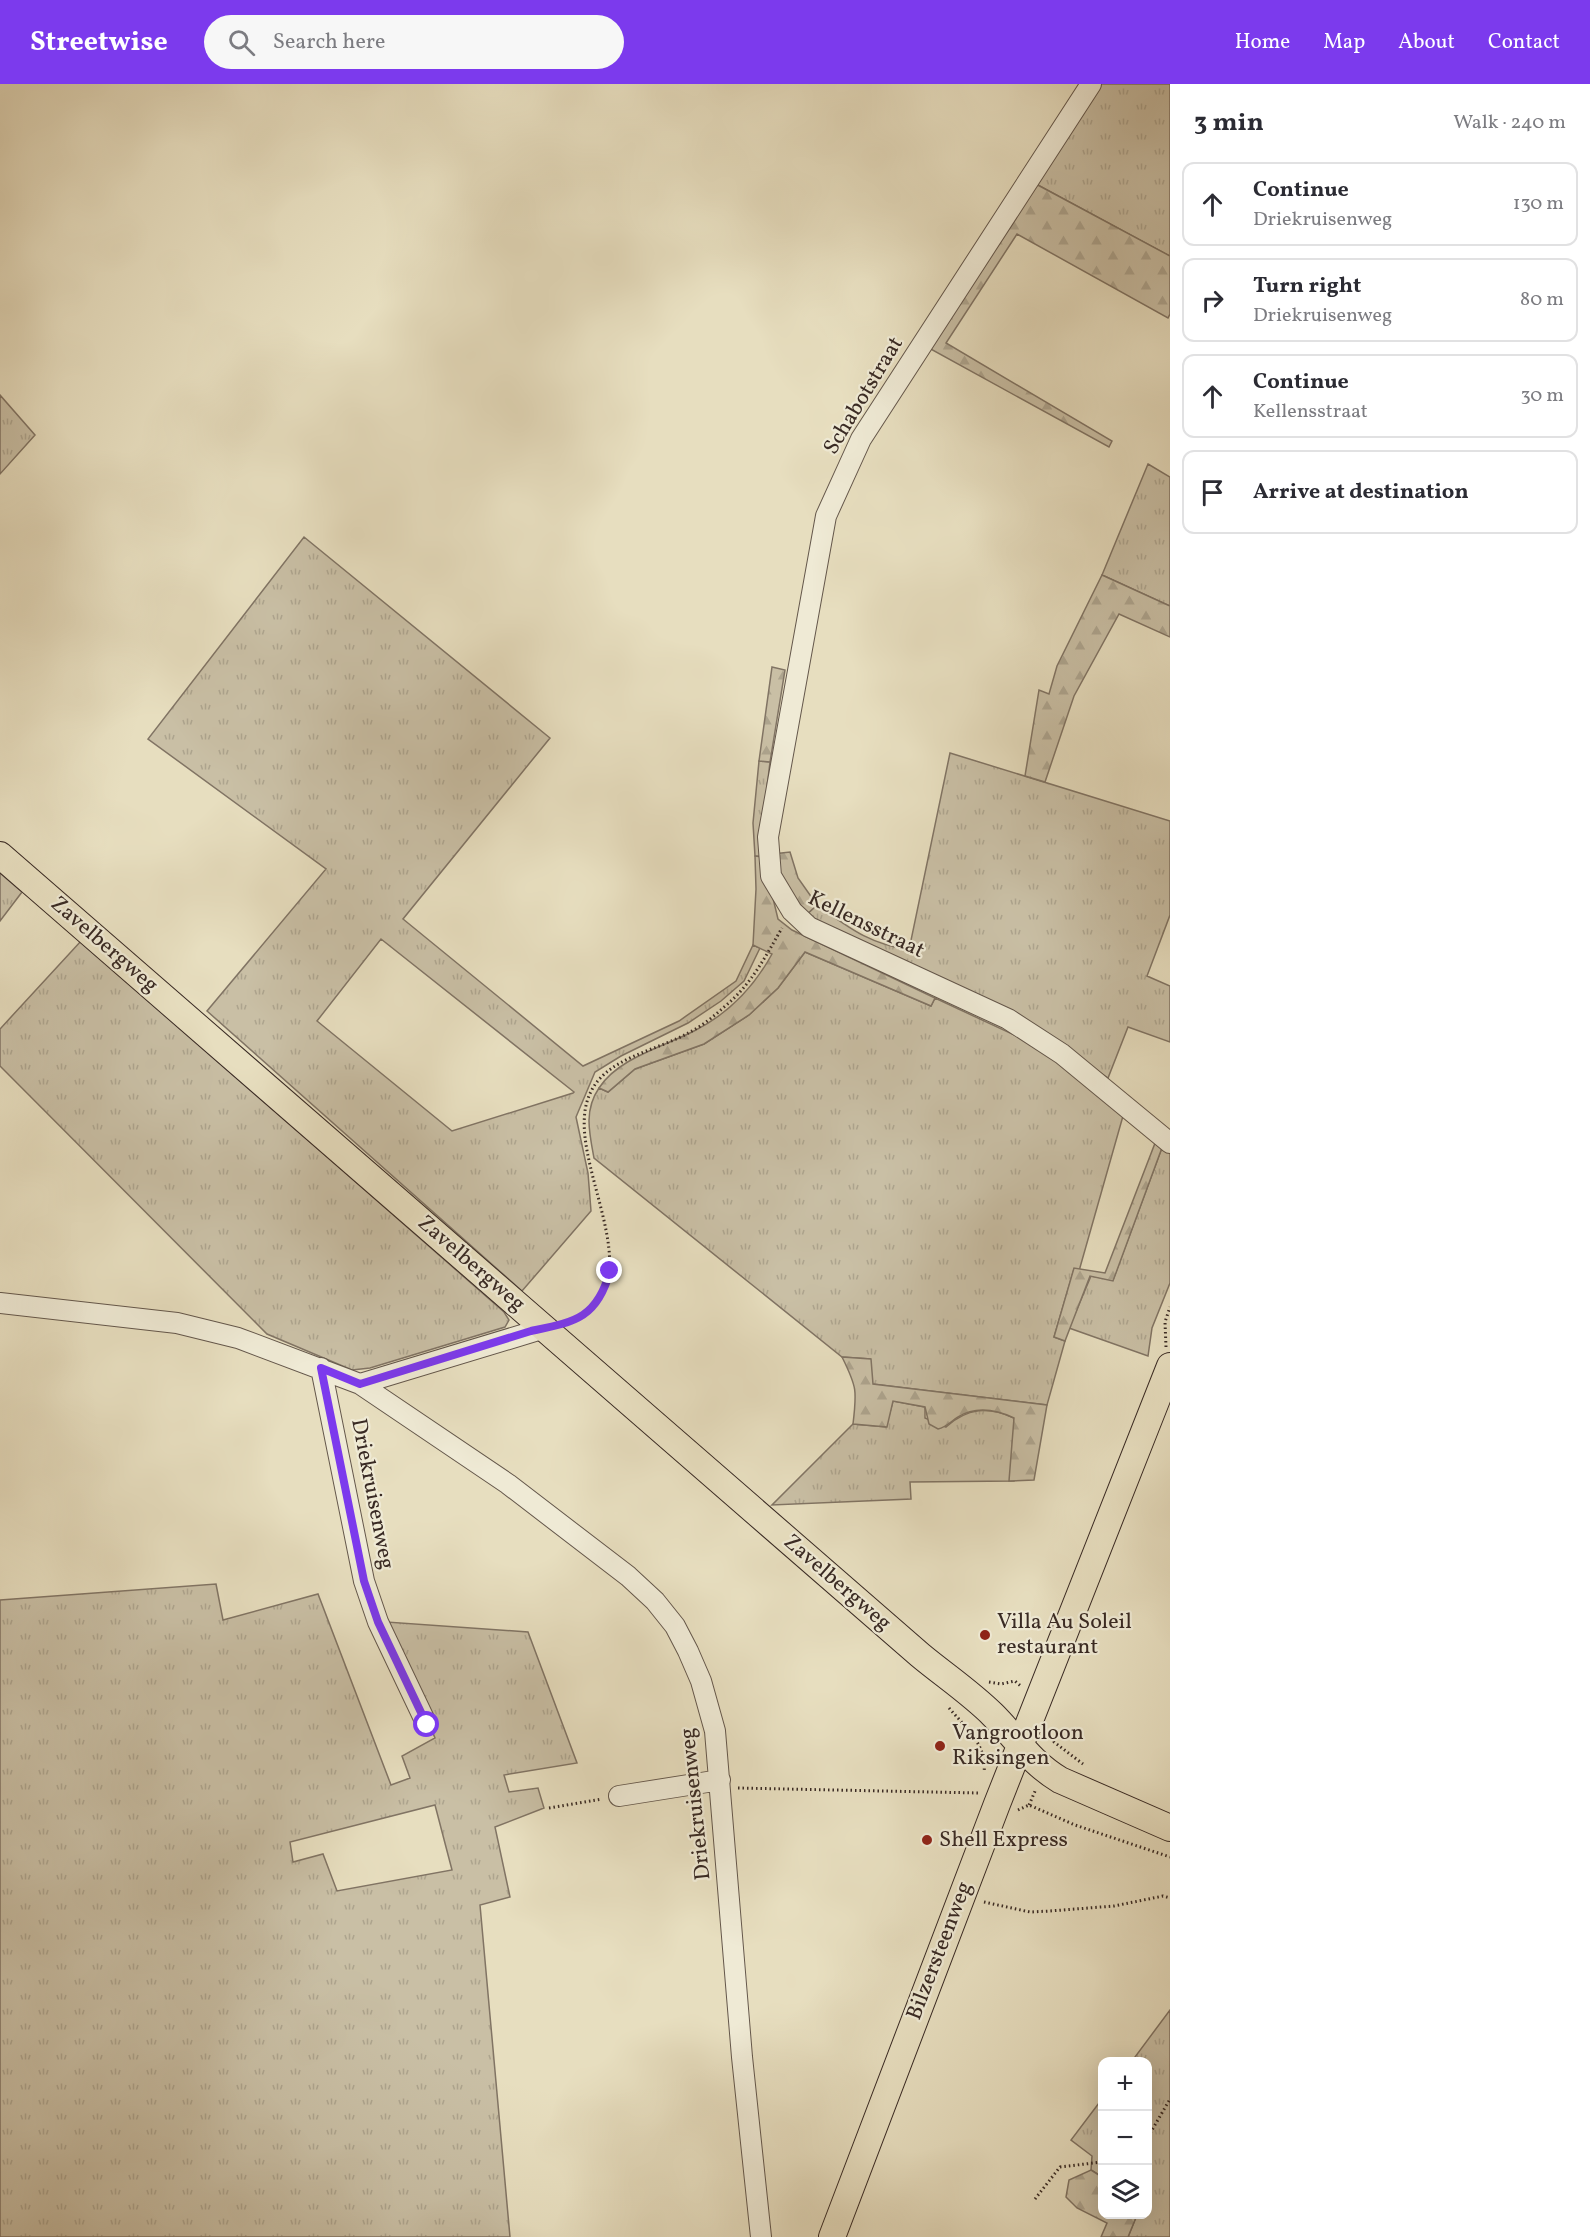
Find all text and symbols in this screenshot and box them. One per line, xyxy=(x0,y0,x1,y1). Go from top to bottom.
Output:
search box xyxy=(204,15,624,69)
text: Streetwise xyxy=(30,23,168,62)
icon: search xyxy=(225,26,258,59)
text: Search here xyxy=(273,27,385,58)
text: Home xyxy=(1235,28,1290,57)
text: Map xyxy=(1323,28,1365,57)
text: About xyxy=(1398,28,1455,57)
text: Contact xyxy=(1488,28,1560,57)
text: 3 min xyxy=(1194,105,1264,141)
text: Walk · 240 m xyxy=(1453,109,1566,137)
text: Continue xyxy=(1253,175,1349,206)
icon: ahead xyxy=(1196,188,1229,221)
text: 130 m xyxy=(1513,190,1564,218)
text: Driekruisenweg xyxy=(1253,206,1392,234)
text: Turn right xyxy=(1253,271,1361,302)
icon: right xyxy=(1196,284,1229,317)
text: 80 m xyxy=(1520,286,1564,314)
text: Driekruisenweg xyxy=(1253,302,1392,330)
street label: Schabotstraat xyxy=(817,331,912,461)
text: Continue xyxy=(1253,367,1349,398)
icon: ahead xyxy=(1196,380,1229,413)
text: 30 m xyxy=(1520,382,1564,410)
text: Kellensstraat xyxy=(1253,398,1368,426)
icon: arrive xyxy=(1196,476,1229,509)
text: Arrive at destination xyxy=(1253,477,1469,508)
street label: Kellensstraat xyxy=(802,883,930,967)
street label: Zavelbergweg xyxy=(43,889,165,1001)
street label: Zavelbergweg xyxy=(410,1208,532,1320)
route end xyxy=(596,1257,622,1283)
street label: Driekruisenweg xyxy=(342,1416,402,1572)
street label: Zavelbergweg xyxy=(776,1527,898,1639)
place label: Villa Au Soleil restaurant xyxy=(997,1607,1132,1663)
marker: Villa Au Soleil restaurant xyxy=(978,1628,992,1642)
route start xyxy=(413,1711,439,1737)
place label: Vangrootloon Riksingen xyxy=(952,1718,1084,1774)
street label: Driekruisenweg xyxy=(673,1726,719,1882)
marker: Vangrootloon Riksingen xyxy=(933,1739,947,1753)
place label: Shell Express xyxy=(939,1825,1068,1856)
marker: Shell Express xyxy=(920,1833,934,1847)
street label: Bilzersteenweg xyxy=(899,1877,981,2025)
map controls xyxy=(1098,2057,1152,2219)
button: + xyxy=(1098,2057,1152,2111)
button: − xyxy=(1098,2111,1152,2165)
button: layers xyxy=(1098,2165,1152,2219)

